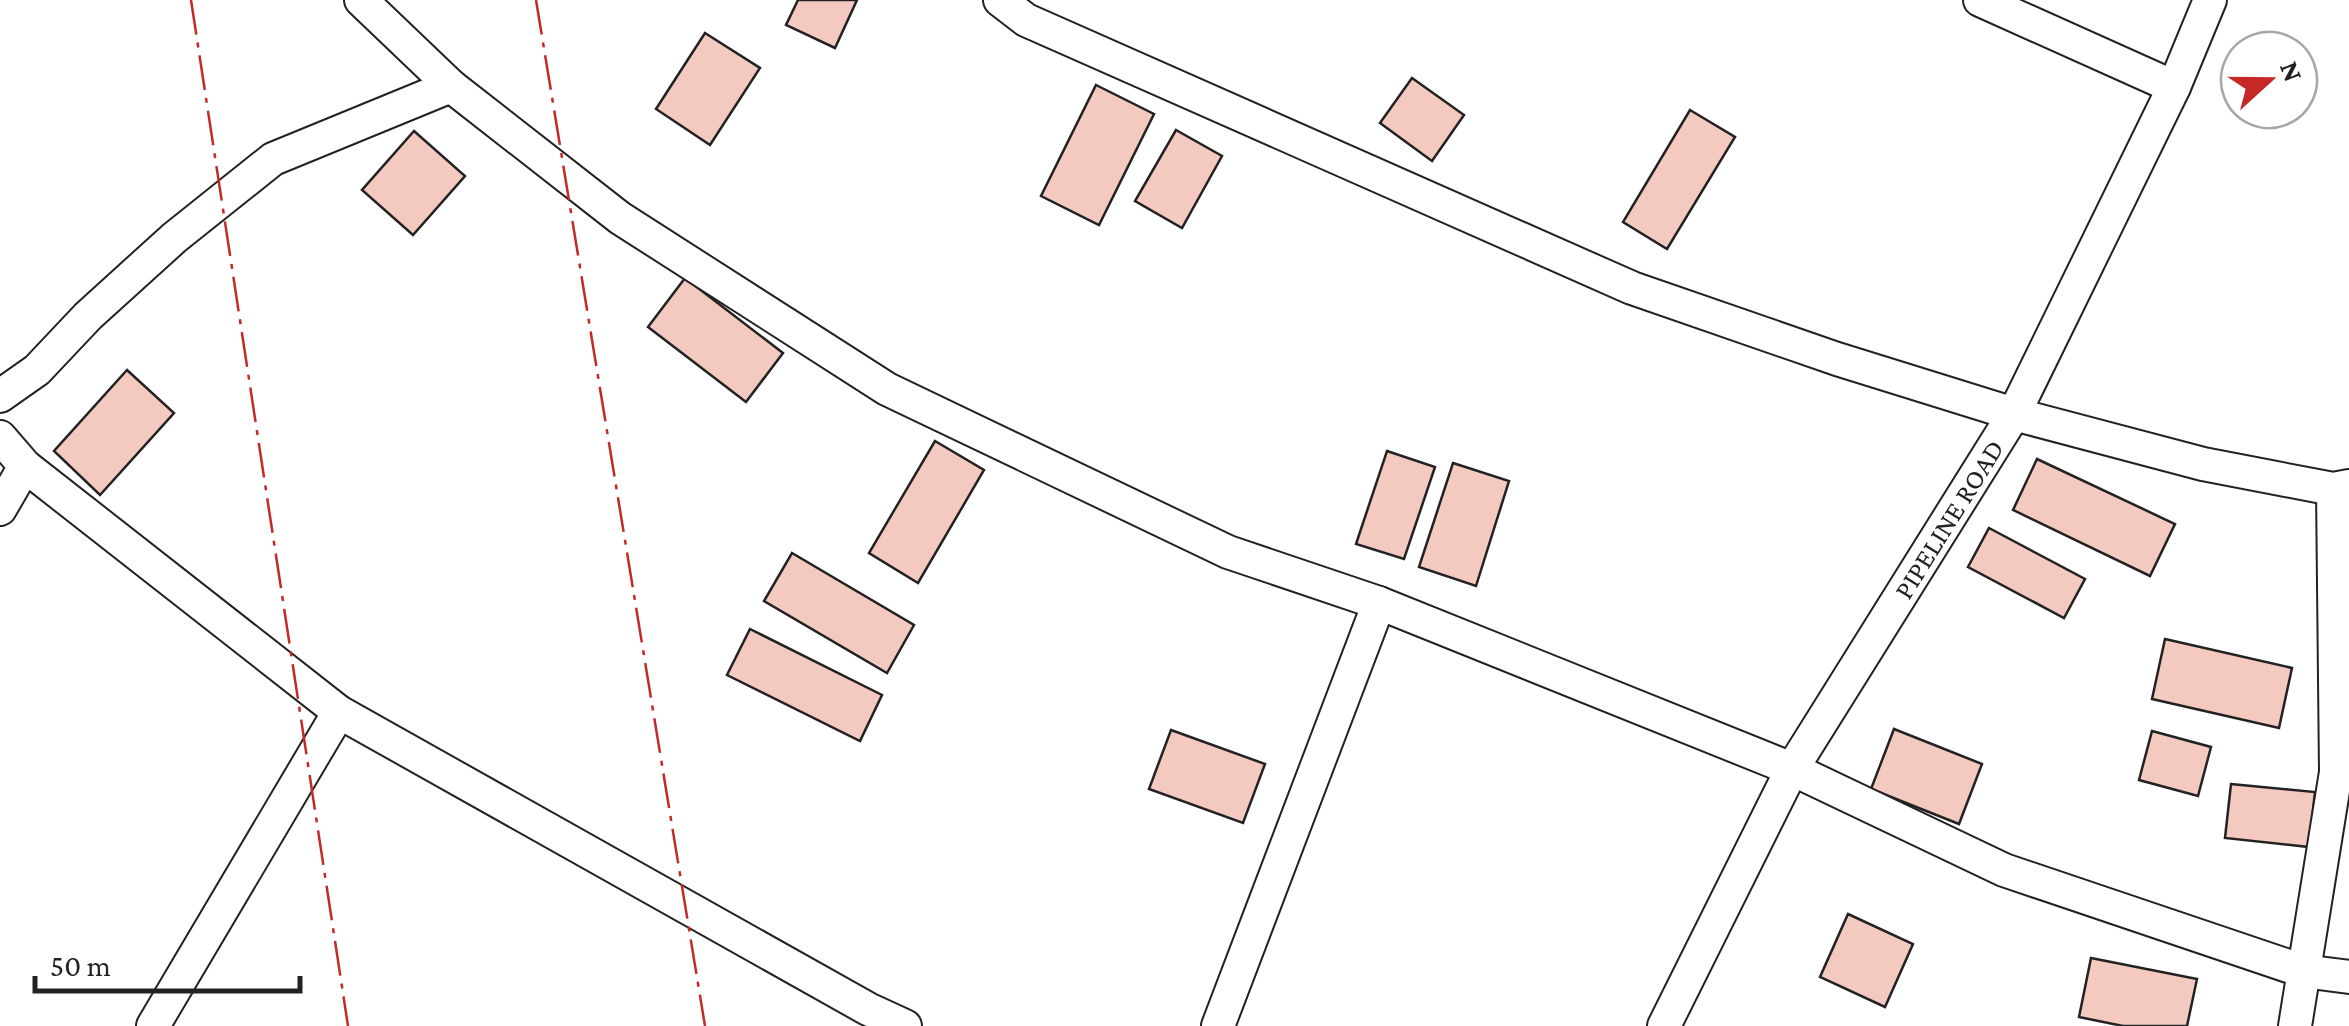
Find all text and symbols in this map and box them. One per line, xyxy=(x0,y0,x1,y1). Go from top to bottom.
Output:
north arrow xyxy=(2219,30,2319,130)
text: N xyxy=(2274,57,2310,86)
street label: PIPELINE ROAD xyxy=(1887,434,2010,604)
scale bar xyxy=(35,931,300,993)
text: 50 m xyxy=(50,949,111,982)

